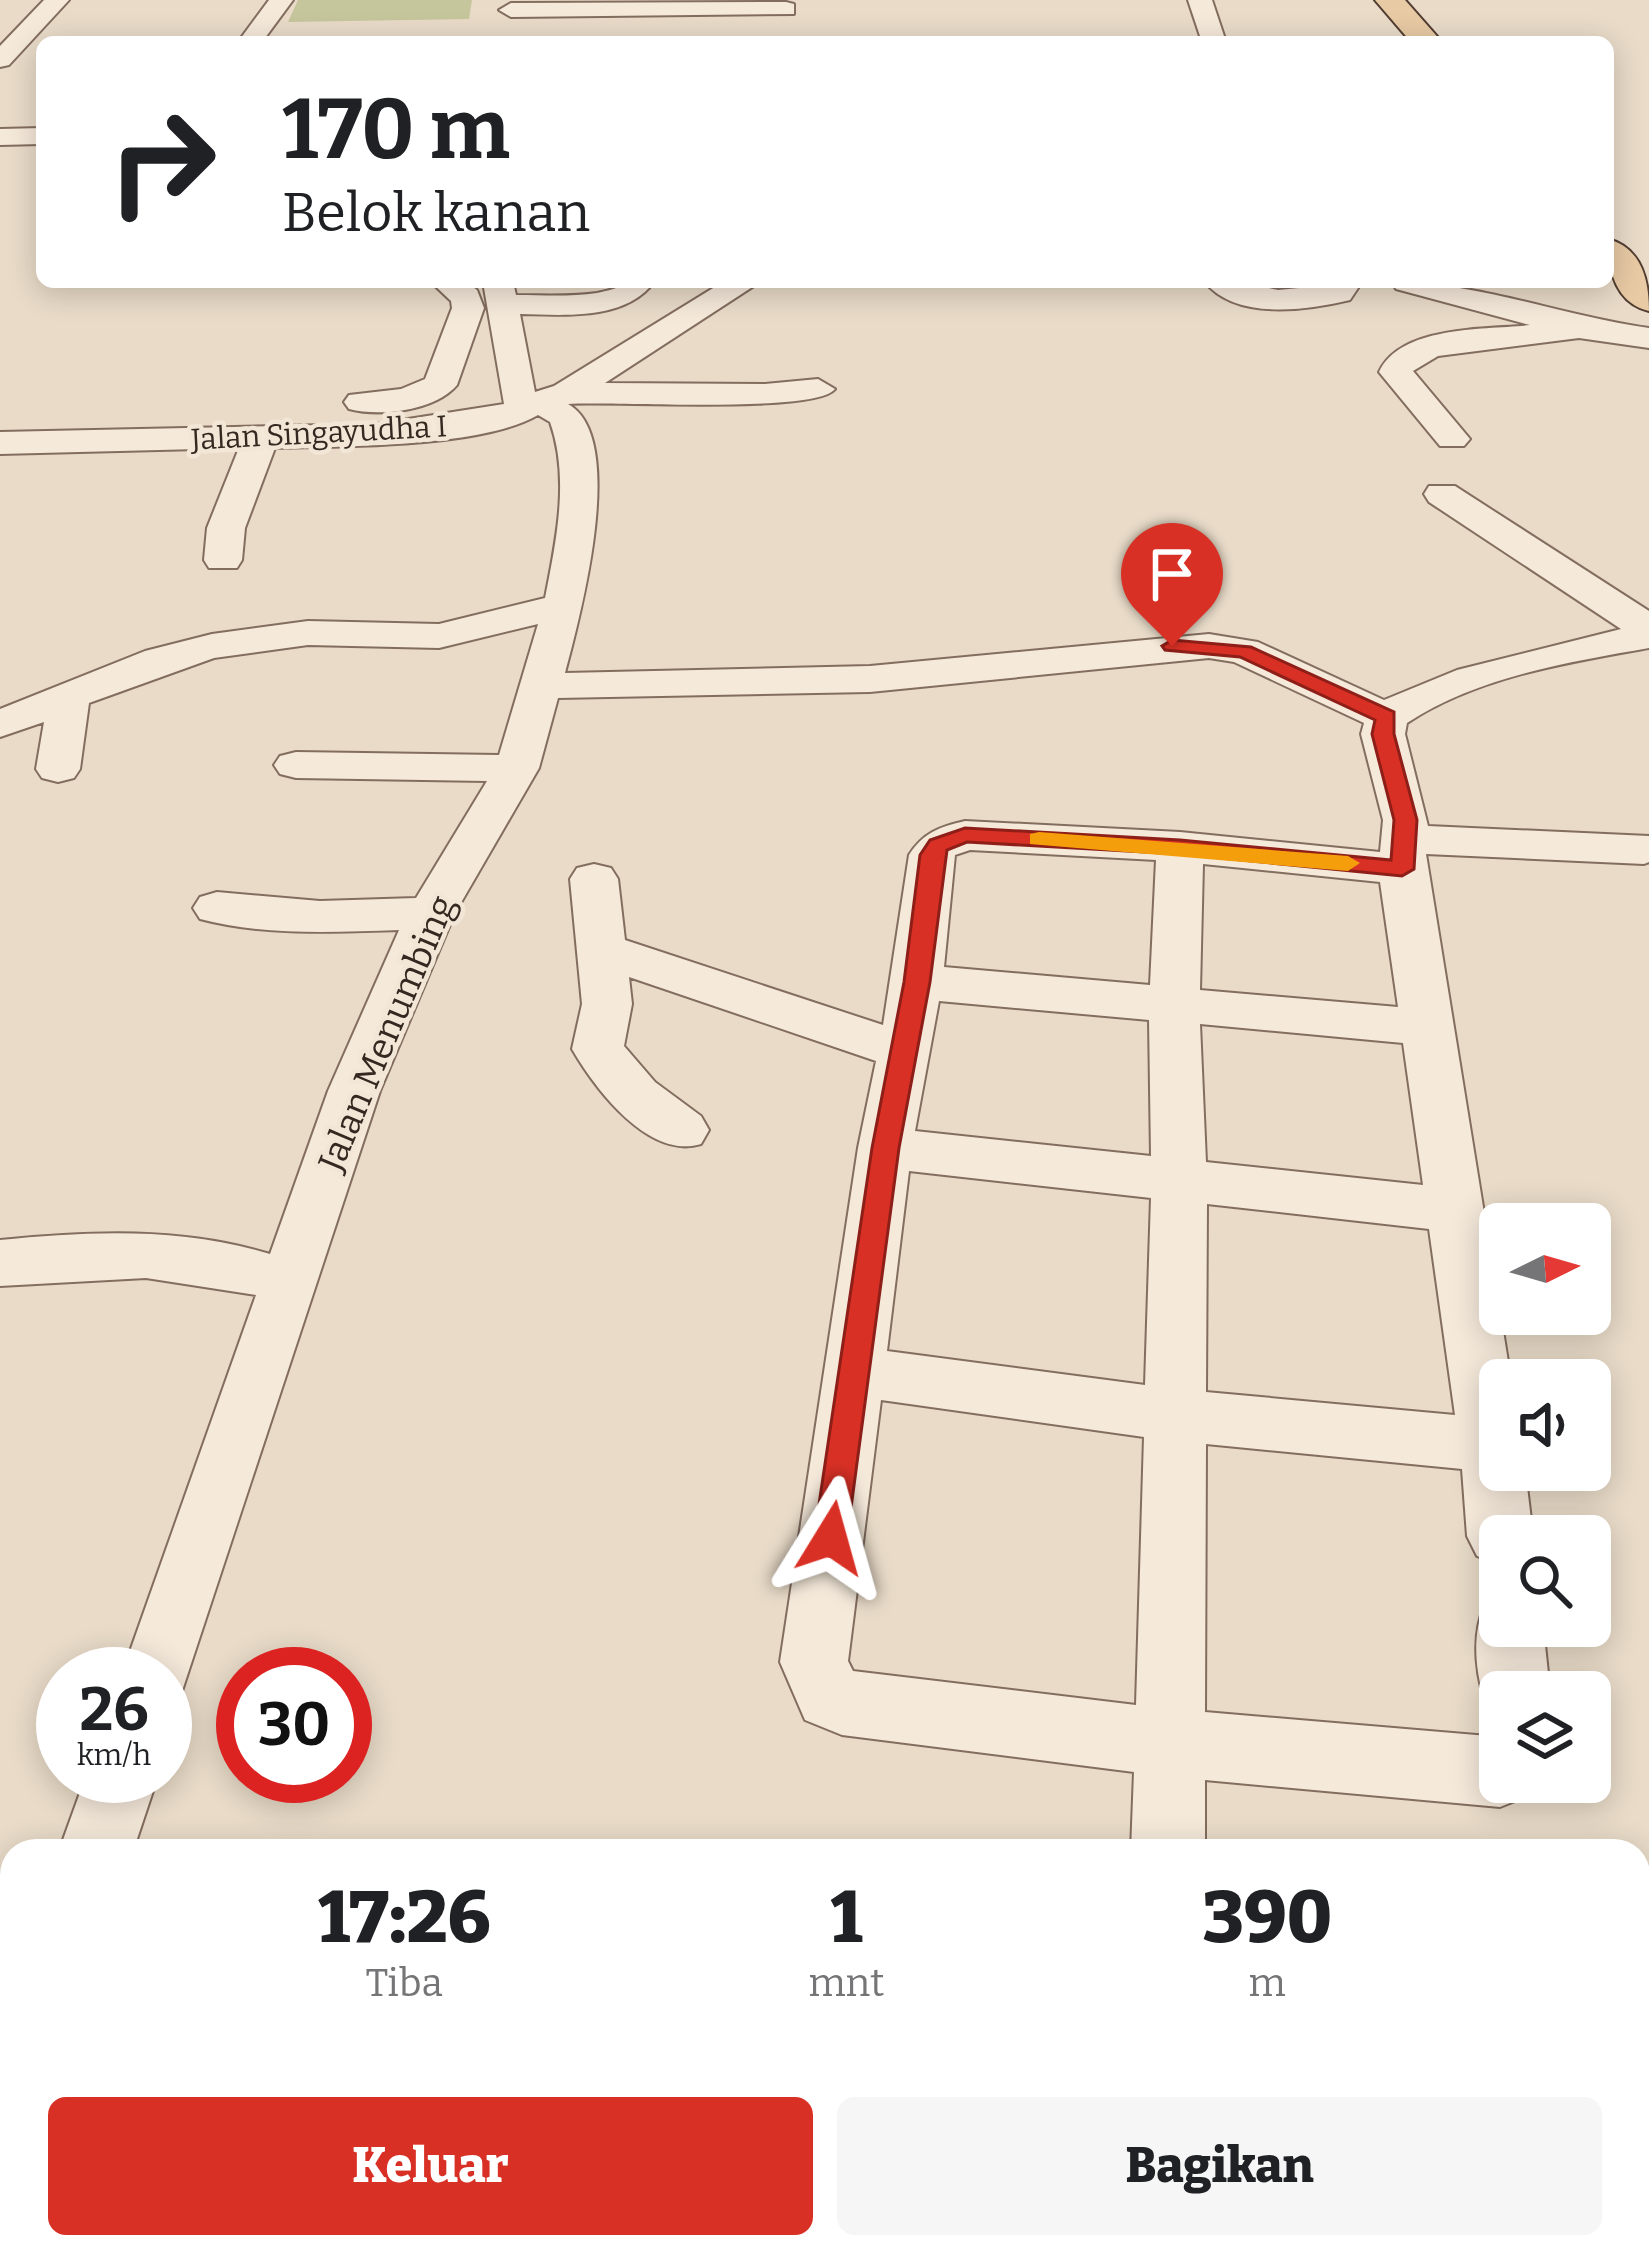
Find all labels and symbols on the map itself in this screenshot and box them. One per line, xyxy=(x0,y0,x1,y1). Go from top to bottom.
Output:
street label: Jalan Singayudha I xyxy=(189,408,448,458)
pin xyxy=(1121,523,1223,646)
street label: Jalan Menumbing xyxy=(309,889,465,1179)
north arrow xyxy=(1479,1203,1611,1335)
position arrow xyxy=(768,1475,894,1601)
speed limit sign: 30 xyxy=(216,1647,372,1803)

